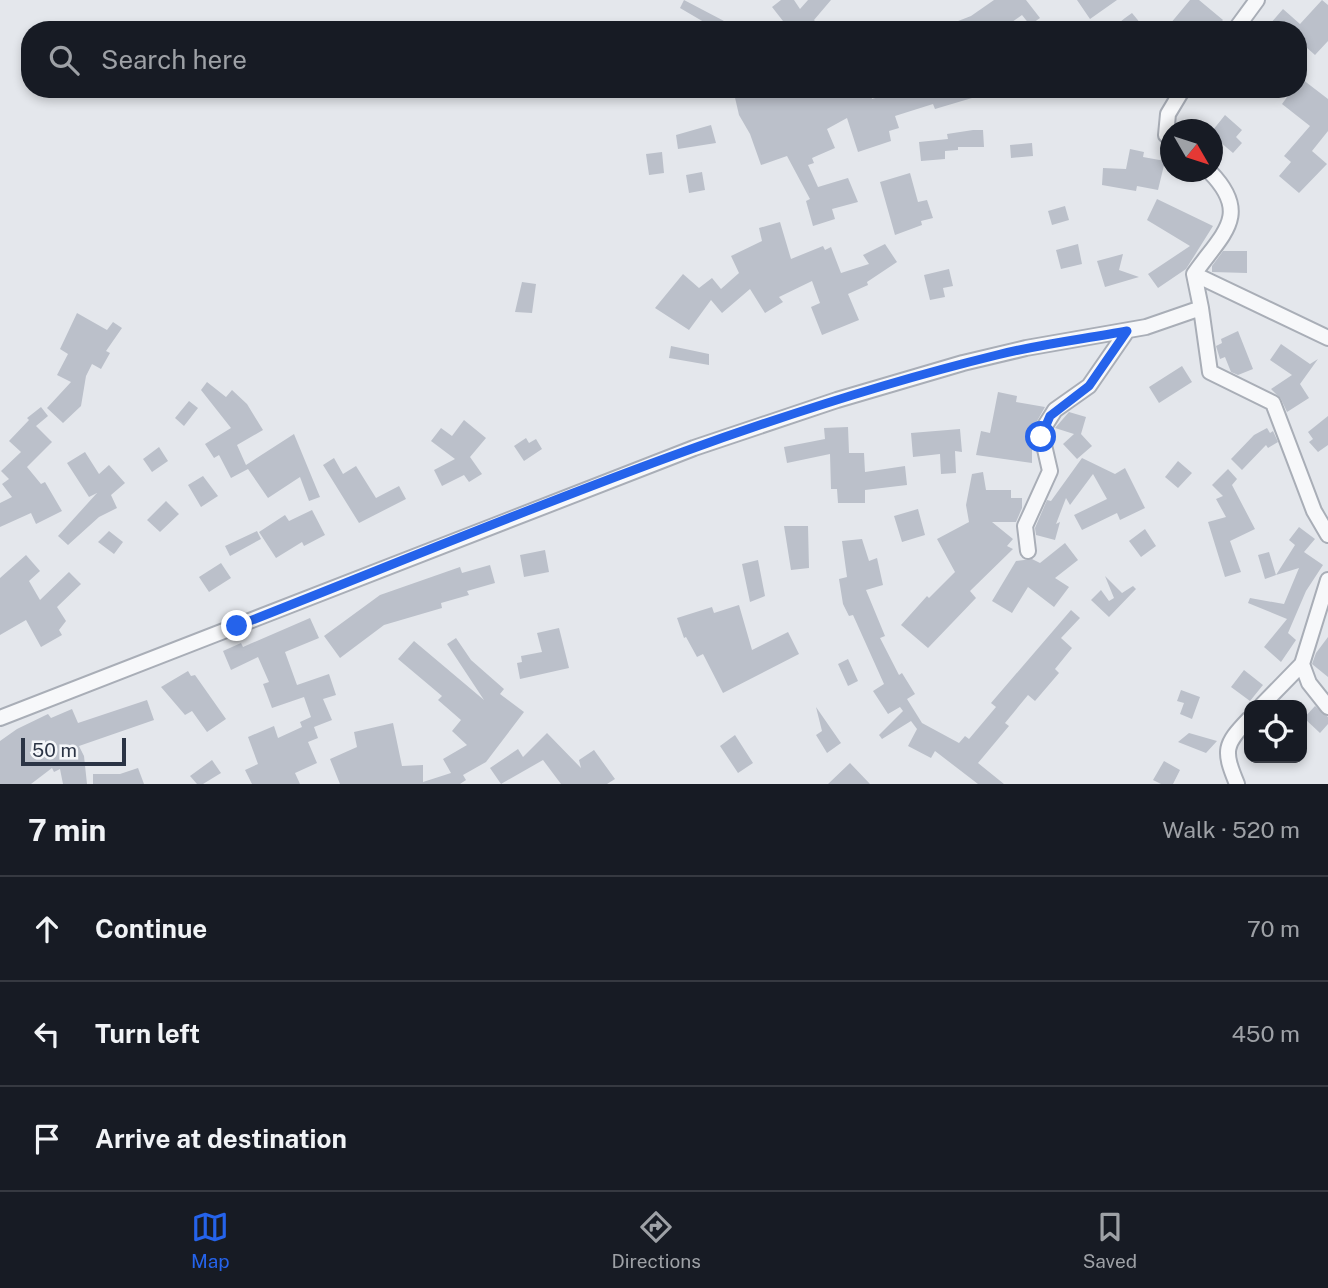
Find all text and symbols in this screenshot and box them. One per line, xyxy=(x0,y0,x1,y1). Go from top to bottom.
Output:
search box xyxy=(21,21,1307,98)
icon: search xyxy=(45,41,83,79)
text: Search here xyxy=(101,44,247,75)
north arrow xyxy=(1160,119,1223,182)
route start xyxy=(1025,421,1056,452)
route end xyxy=(221,610,252,641)
map controls xyxy=(1244,700,1307,763)
button: locate xyxy=(1244,700,1307,763)
scale bar xyxy=(21,735,126,767)
text: 50 m xyxy=(32,739,77,761)
text: 7 min xyxy=(28,812,106,848)
text: Walk · 520 m xyxy=(1162,816,1300,843)
icon: ahead xyxy=(28,910,66,948)
text: Continue xyxy=(95,913,207,944)
text: 70 m xyxy=(1247,915,1300,942)
icon: left xyxy=(28,1015,66,1053)
text: Turn left xyxy=(95,1018,200,1049)
text: 450 m xyxy=(1231,1020,1300,1047)
icon: arrive xyxy=(28,1120,66,1158)
text: Arrive at destination xyxy=(95,1123,347,1154)
tab: Map xyxy=(191,1208,230,1272)
tab: Directions xyxy=(612,1208,701,1272)
tab: Saved xyxy=(1083,1208,1137,1272)

